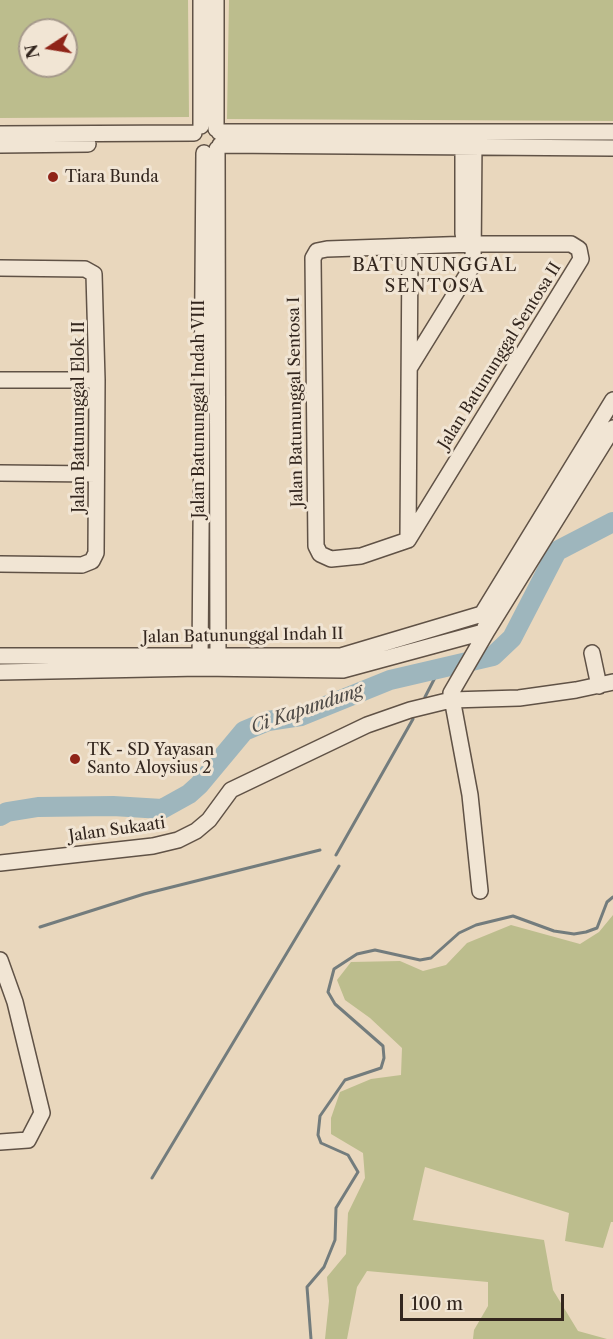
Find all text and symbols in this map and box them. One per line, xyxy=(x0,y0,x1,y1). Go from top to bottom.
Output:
north arrow xyxy=(18,18,78,78)
text: N xyxy=(21,42,44,60)
place label: Tiara Bunda xyxy=(65,167,159,187)
marker: Tiara Bunda xyxy=(46,170,60,184)
district label: BATUNUNGGAL SENTOSA xyxy=(352,255,518,298)
street label: Jalan Batununggal Sentosa II xyxy=(435,259,565,453)
street label: Jalan Batununggal Sentosa I xyxy=(285,297,307,507)
street label: Jalan Batununggal Indah VIII xyxy=(189,300,209,518)
street label: Jalan Batununggal Elok II xyxy=(69,321,89,513)
street label: Jalan Batununggal Indah II xyxy=(142,625,344,647)
water label: Ci Kapundung xyxy=(248,680,366,738)
place label: TK - SD Yayasan Santo Aloysius 2 xyxy=(87,740,214,778)
marker: TK - SD Yayasan Santo Aloysius 2 xyxy=(68,752,82,766)
street label: Jalan Sukaati xyxy=(68,814,166,846)
scale bar xyxy=(403,1282,566,1320)
text: 100 m xyxy=(411,1293,463,1315)

